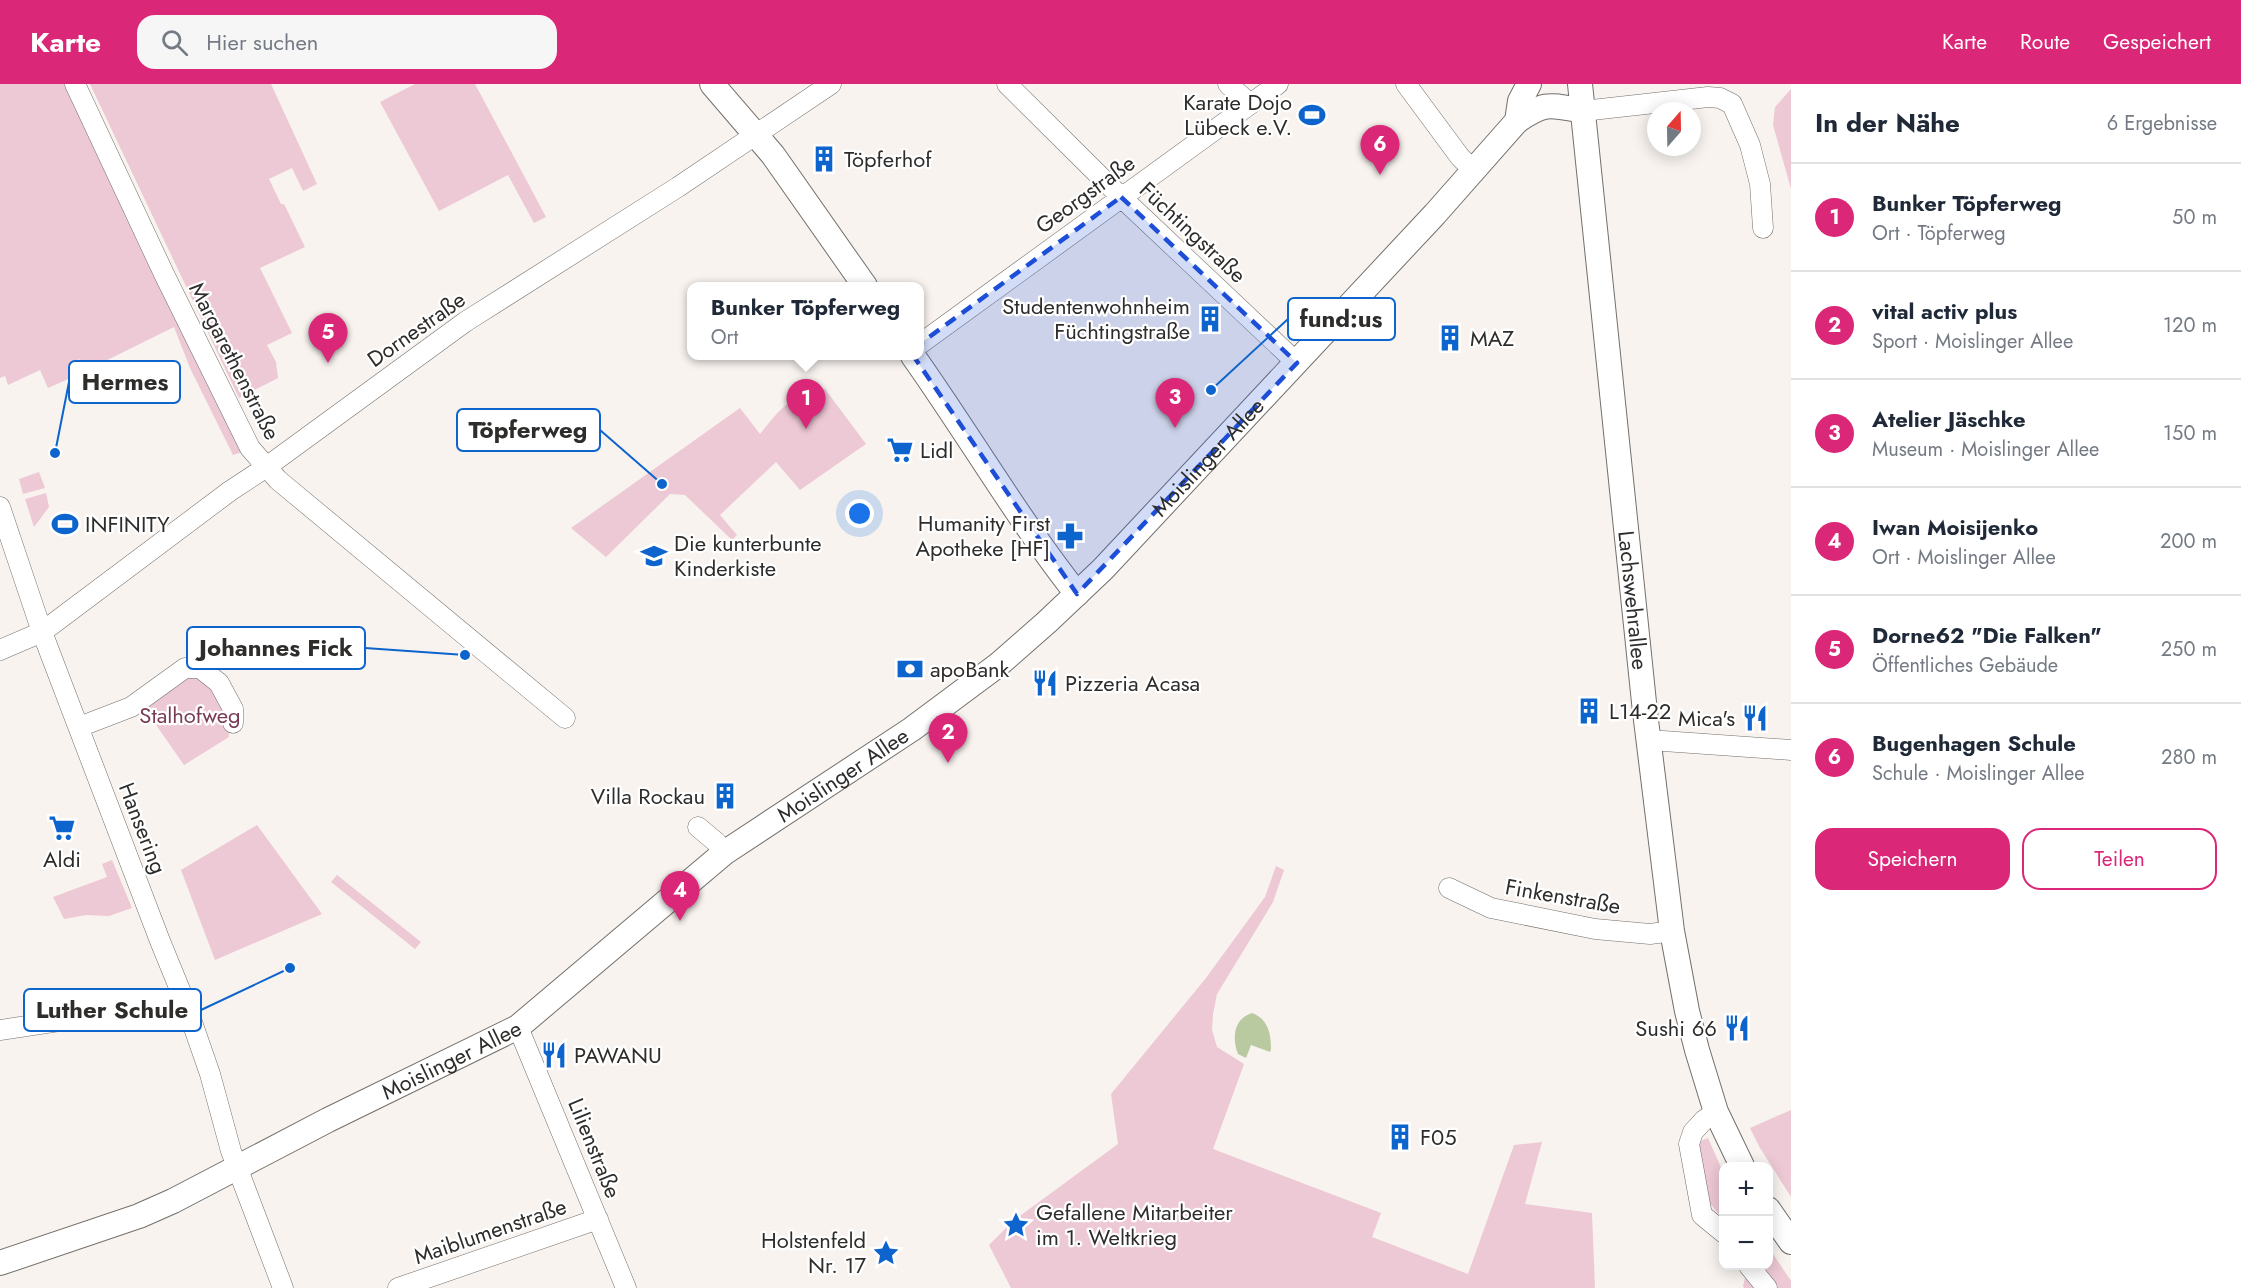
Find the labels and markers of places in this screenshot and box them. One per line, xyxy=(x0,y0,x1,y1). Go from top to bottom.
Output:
place label: Karate Dojo Lübeck e.V. xyxy=(1183,86,1292,143)
sports icon: Karate Dojo Lübeck e.V. xyxy=(1297,100,1327,130)
pin: 6 xyxy=(1360,126,1400,175)
place label: Töpferhof xyxy=(844,143,932,175)
building icon: Töpferhof xyxy=(809,144,839,174)
place label: Studentenwohnheim Füchtingstraße xyxy=(1002,290,1190,347)
callout: fund:us xyxy=(1288,298,1395,340)
building icon: Studentenwohnheim Füchtingstraße xyxy=(1195,304,1225,334)
pin: 5 xyxy=(308,314,348,363)
place label: MAZ xyxy=(1470,322,1514,354)
building icon: MAZ xyxy=(1435,323,1465,353)
callout: Hermes xyxy=(69,361,180,403)
pin: 3 xyxy=(1156,378,1194,428)
pin: 1 xyxy=(786,380,826,429)
callout: Töpferweg xyxy=(457,409,600,451)
place label: Lidl xyxy=(920,434,953,466)
supermarket icon: Lidl xyxy=(885,435,915,465)
place label: Humanity First Apotheke [HF] xyxy=(916,507,1051,564)
place label: INFINITY xyxy=(85,508,170,540)
sports icon: INFINITY xyxy=(50,509,80,539)
pharmacy icon: Humanity First Apotheke [HF] xyxy=(1055,521,1085,551)
place label: Die kunterbunte Kinderkiste xyxy=(674,527,822,584)
school or university icon: Die kunterbunte Kinderkiste xyxy=(639,541,669,571)
callout: Johannes Fick xyxy=(187,627,365,669)
place label: apoBank xyxy=(930,653,1010,685)
bank icon: apoBank xyxy=(895,654,925,684)
place label: Pizzeria Acasa xyxy=(1065,667,1200,699)
restaurant icon: Pizzeria Acasa xyxy=(1030,668,1060,698)
place label: L14-22 xyxy=(1609,695,1671,727)
building icon: L14-22 xyxy=(1574,696,1604,726)
place label: Mica's xyxy=(1678,702,1735,734)
restaurant icon: Mica's xyxy=(1740,703,1770,733)
pin: 2 xyxy=(928,714,968,763)
place label: Villa Rockau xyxy=(591,780,705,812)
building icon: Villa Rockau xyxy=(710,781,740,811)
supermarket icon: Aldi xyxy=(47,813,77,843)
place label: Aldi xyxy=(43,843,81,875)
pin: 4 xyxy=(660,872,700,921)
callout: Luther Schule xyxy=(24,989,201,1031)
place label: Sushi 66 xyxy=(1635,1012,1717,1044)
restaurant icon: Sushi 66 xyxy=(1722,1013,1752,1043)
place label: PAWANU xyxy=(574,1039,662,1071)
restaurant icon: PAWANU xyxy=(539,1040,569,1070)
place label: F05 xyxy=(1420,1121,1457,1153)
building icon: F05 xyxy=(1385,1122,1415,1152)
place label: Gefallene Mitarbeiter im 1. Weltkrieg xyxy=(1036,1196,1233,1253)
place icon: Gefallene Mitarbeiter im 1. Weltkrieg xyxy=(1001,1210,1031,1240)
place label: Holstenfeld Nr. 17 xyxy=(761,1224,866,1281)
place icon: Holstenfeld Nr. 17 xyxy=(871,1238,901,1268)

